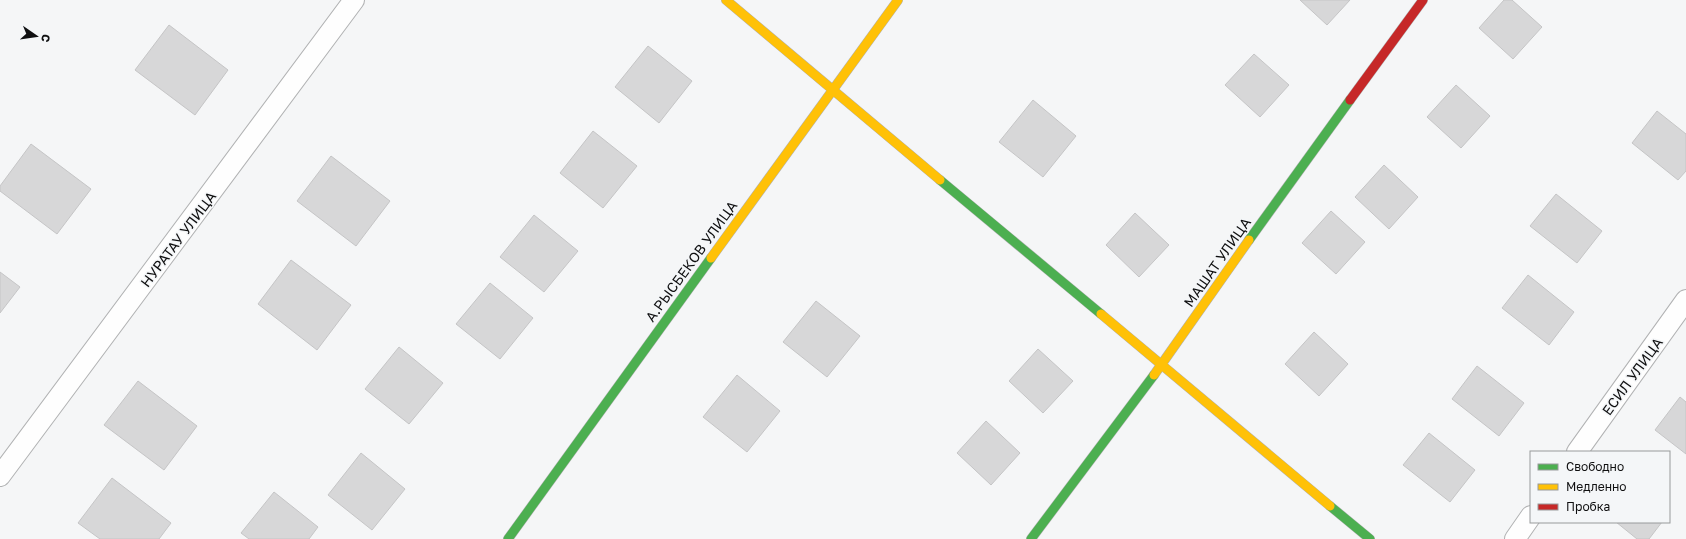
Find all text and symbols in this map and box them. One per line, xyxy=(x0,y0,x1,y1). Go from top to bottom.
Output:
north arrow xyxy=(16,16,56,56)
text: С xyxy=(39,33,53,44)
street label: НУРАТАУ УЛИЦА xyxy=(137,187,220,290)
street label: А.РЫСБЕКОВ УЛИЦА xyxy=(641,197,741,325)
street label: МАШАТ УЛИЦА xyxy=(1180,214,1254,310)
street label: ЕСИЛ УЛИЦА xyxy=(1598,333,1666,418)
legend xyxy=(1530,451,1670,523)
text: Свободно xyxy=(1566,459,1624,474)
text: Медленно xyxy=(1566,479,1626,494)
text: Пробка xyxy=(1566,499,1610,514)

